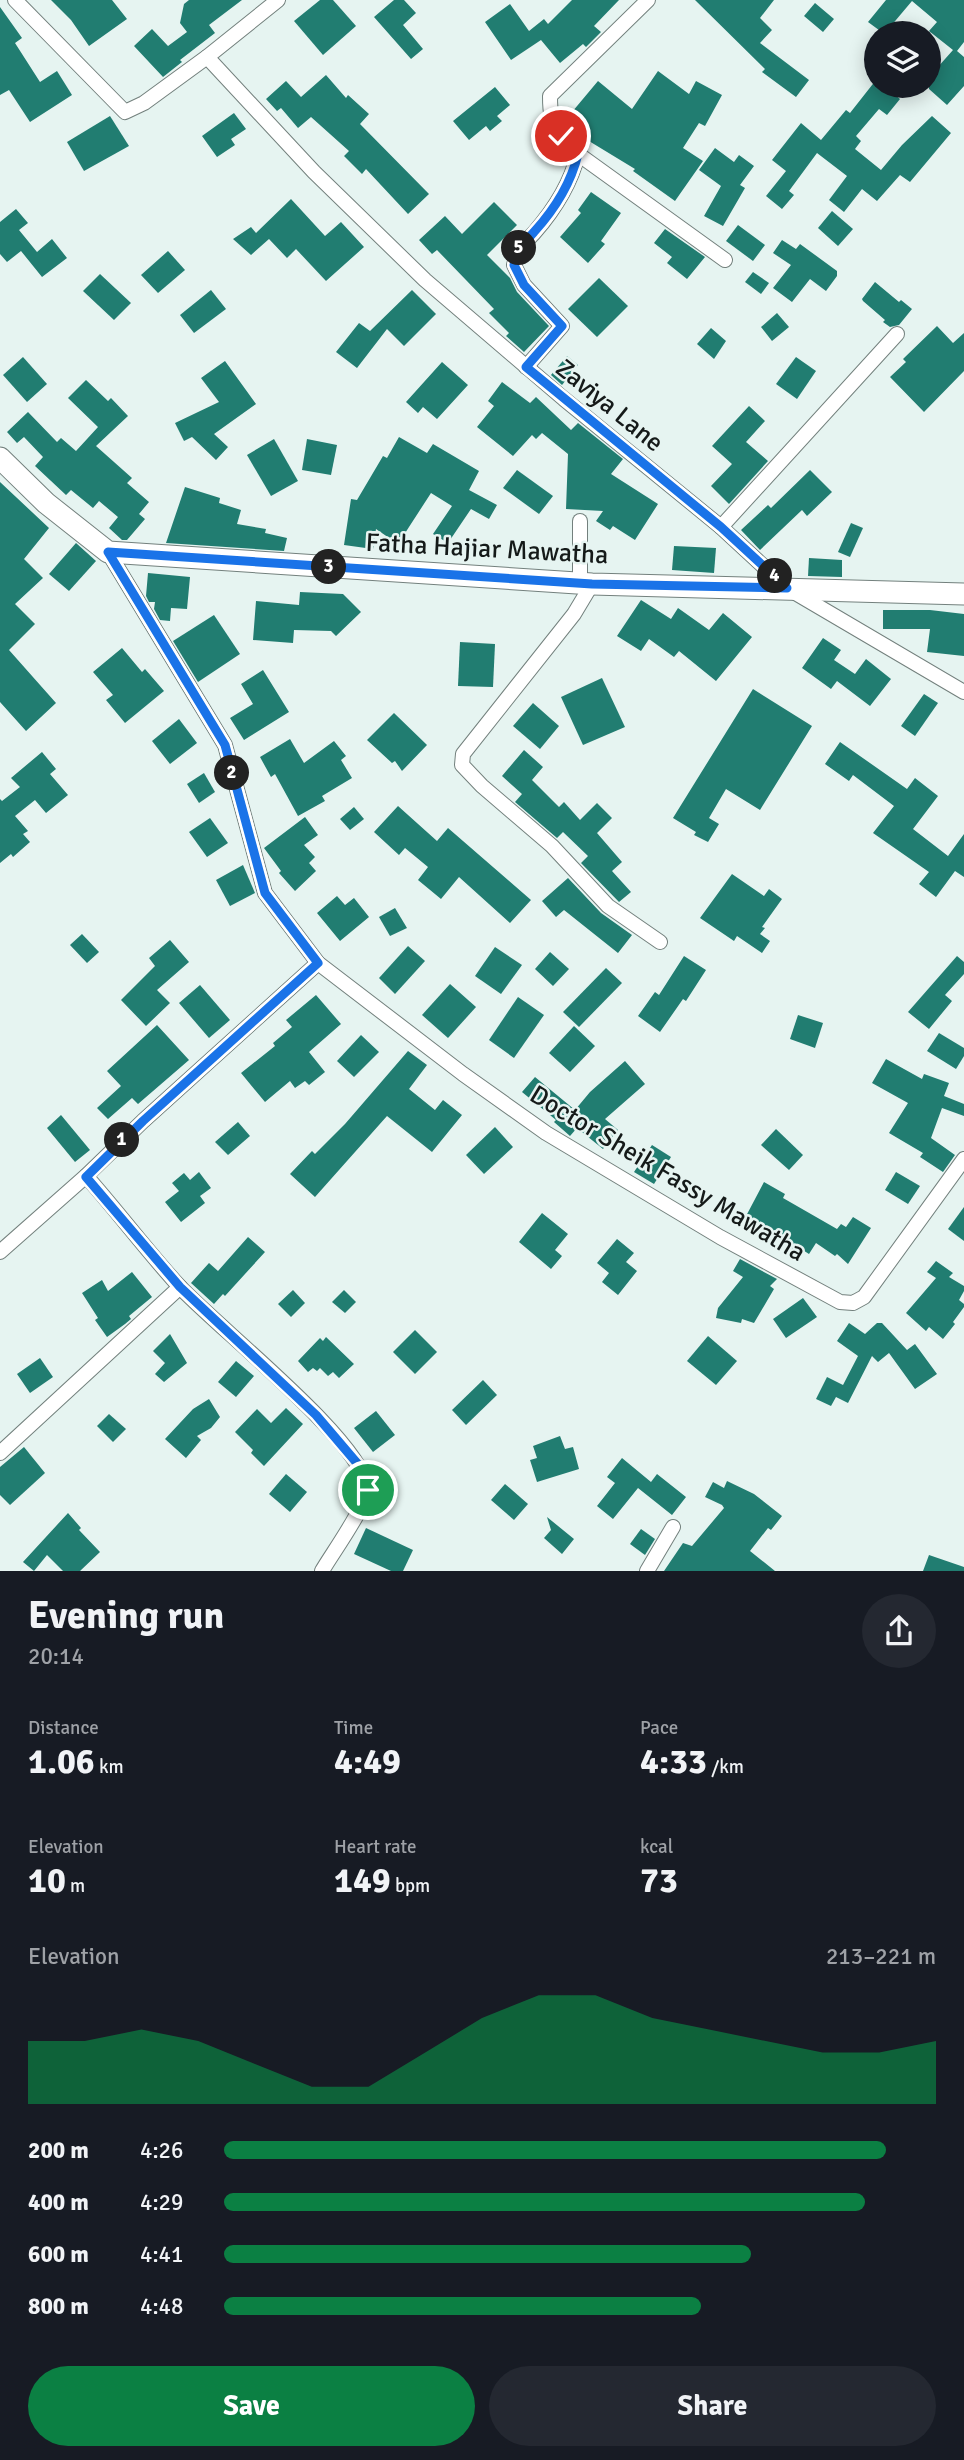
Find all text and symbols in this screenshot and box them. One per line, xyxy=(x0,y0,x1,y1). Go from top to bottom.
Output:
map controls xyxy=(864,21,941,98)
button: layers xyxy=(864,21,941,98)
pin xyxy=(531,106,591,166)
icon: check xyxy=(542,117,580,155)
pin: 5 xyxy=(502,230,536,266)
text: 5 xyxy=(513,235,524,259)
street label: Zaviya Lane xyxy=(549,353,670,459)
street label: Fatha Hajiar Mawatha xyxy=(365,527,609,571)
pin: 3 xyxy=(312,550,346,584)
text: 3 xyxy=(323,554,334,578)
pin: 4 xyxy=(758,558,792,594)
text: 4 xyxy=(769,563,780,587)
pin: 2 xyxy=(215,756,250,790)
text: 2 xyxy=(226,760,237,784)
street label: Doctor Sheik Fassy Mawatha xyxy=(524,1079,811,1269)
pin: 1 xyxy=(104,1122,140,1158)
text: 1 xyxy=(116,1127,127,1151)
pin xyxy=(338,1460,398,1520)
icon: arrive xyxy=(349,1471,387,1509)
text: Evening run xyxy=(28,1592,224,1639)
button: share xyxy=(862,1594,936,1668)
text: 20:14 xyxy=(28,1642,84,1671)
text: Distance xyxy=(28,1716,99,1740)
text: Time xyxy=(334,1716,373,1740)
text: Pace xyxy=(640,1716,678,1740)
text: 1.06 xyxy=(28,1740,95,1783)
text: 4:49 xyxy=(334,1740,401,1783)
text: 4:33 xyxy=(640,1740,707,1783)
text: km xyxy=(95,1755,124,1779)
text: /km xyxy=(707,1755,744,1779)
text: Elevation xyxy=(28,1835,104,1859)
text: Heart rate xyxy=(334,1835,416,1859)
text: kcal xyxy=(640,1835,673,1859)
text: 10 xyxy=(28,1859,66,1902)
text: 149 xyxy=(334,1859,391,1902)
text: 73 xyxy=(640,1859,678,1902)
text: m xyxy=(66,1874,85,1898)
text: bpm xyxy=(391,1874,430,1898)
text: Elevation xyxy=(28,1942,120,1971)
text: 213–221 m xyxy=(826,1942,936,1971)
text: 200 m xyxy=(28,2136,89,2165)
text: 4:26 xyxy=(140,2136,183,2165)
text: 400 m xyxy=(28,2188,89,2217)
text: 4:29 xyxy=(140,2188,183,2217)
text: 600 m xyxy=(28,2240,89,2269)
text: 4:41 xyxy=(140,2240,183,2269)
text: 800 m xyxy=(28,2292,89,2321)
text: 4:48 xyxy=(140,2292,183,2321)
button: Save xyxy=(28,2366,475,2446)
button: Share xyxy=(489,2366,936,2446)

